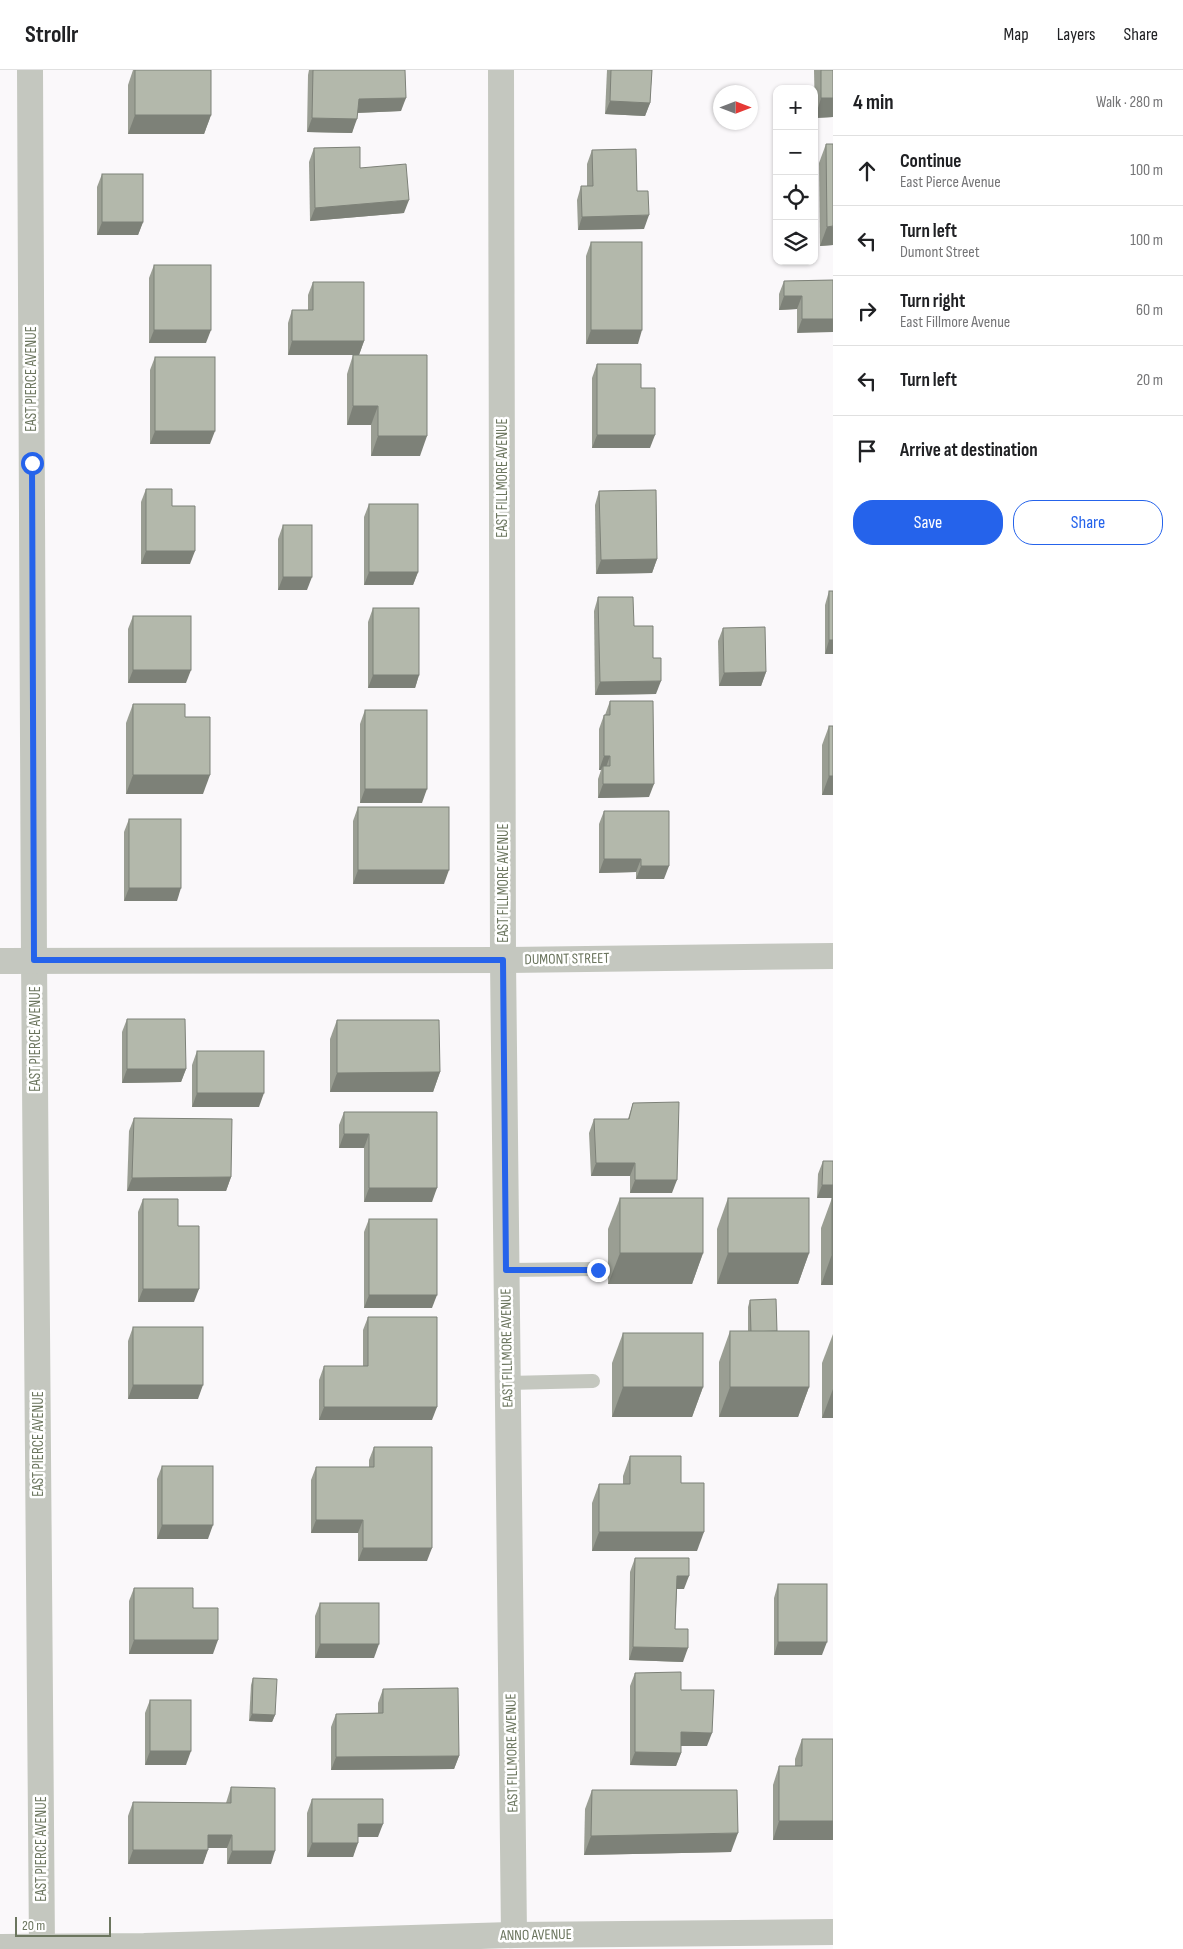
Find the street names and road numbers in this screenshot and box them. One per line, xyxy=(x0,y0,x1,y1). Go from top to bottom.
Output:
street label: EAST PIERCE AVENUE xyxy=(22,326,41,432)
street label: EAST FILLMORE AVENUE xyxy=(493,418,512,538)
street label: EAST FILLMORE AVENUE xyxy=(494,823,513,943)
street label: DUMONT STREET xyxy=(524,949,610,969)
street label: EAST PIERCE AVENUE xyxy=(26,986,45,1092)
street label: EAST FILLMORE AVENUE xyxy=(496,1288,518,1408)
street label: EAST PIERCE AVENUE xyxy=(29,1391,48,1497)
street label: EAST FILLMORE AVENUE xyxy=(501,1693,523,1813)
street label: EAST PIERCE AVENUE xyxy=(32,1796,51,1902)
street label: ANNO AVENUE xyxy=(499,1925,572,1945)

